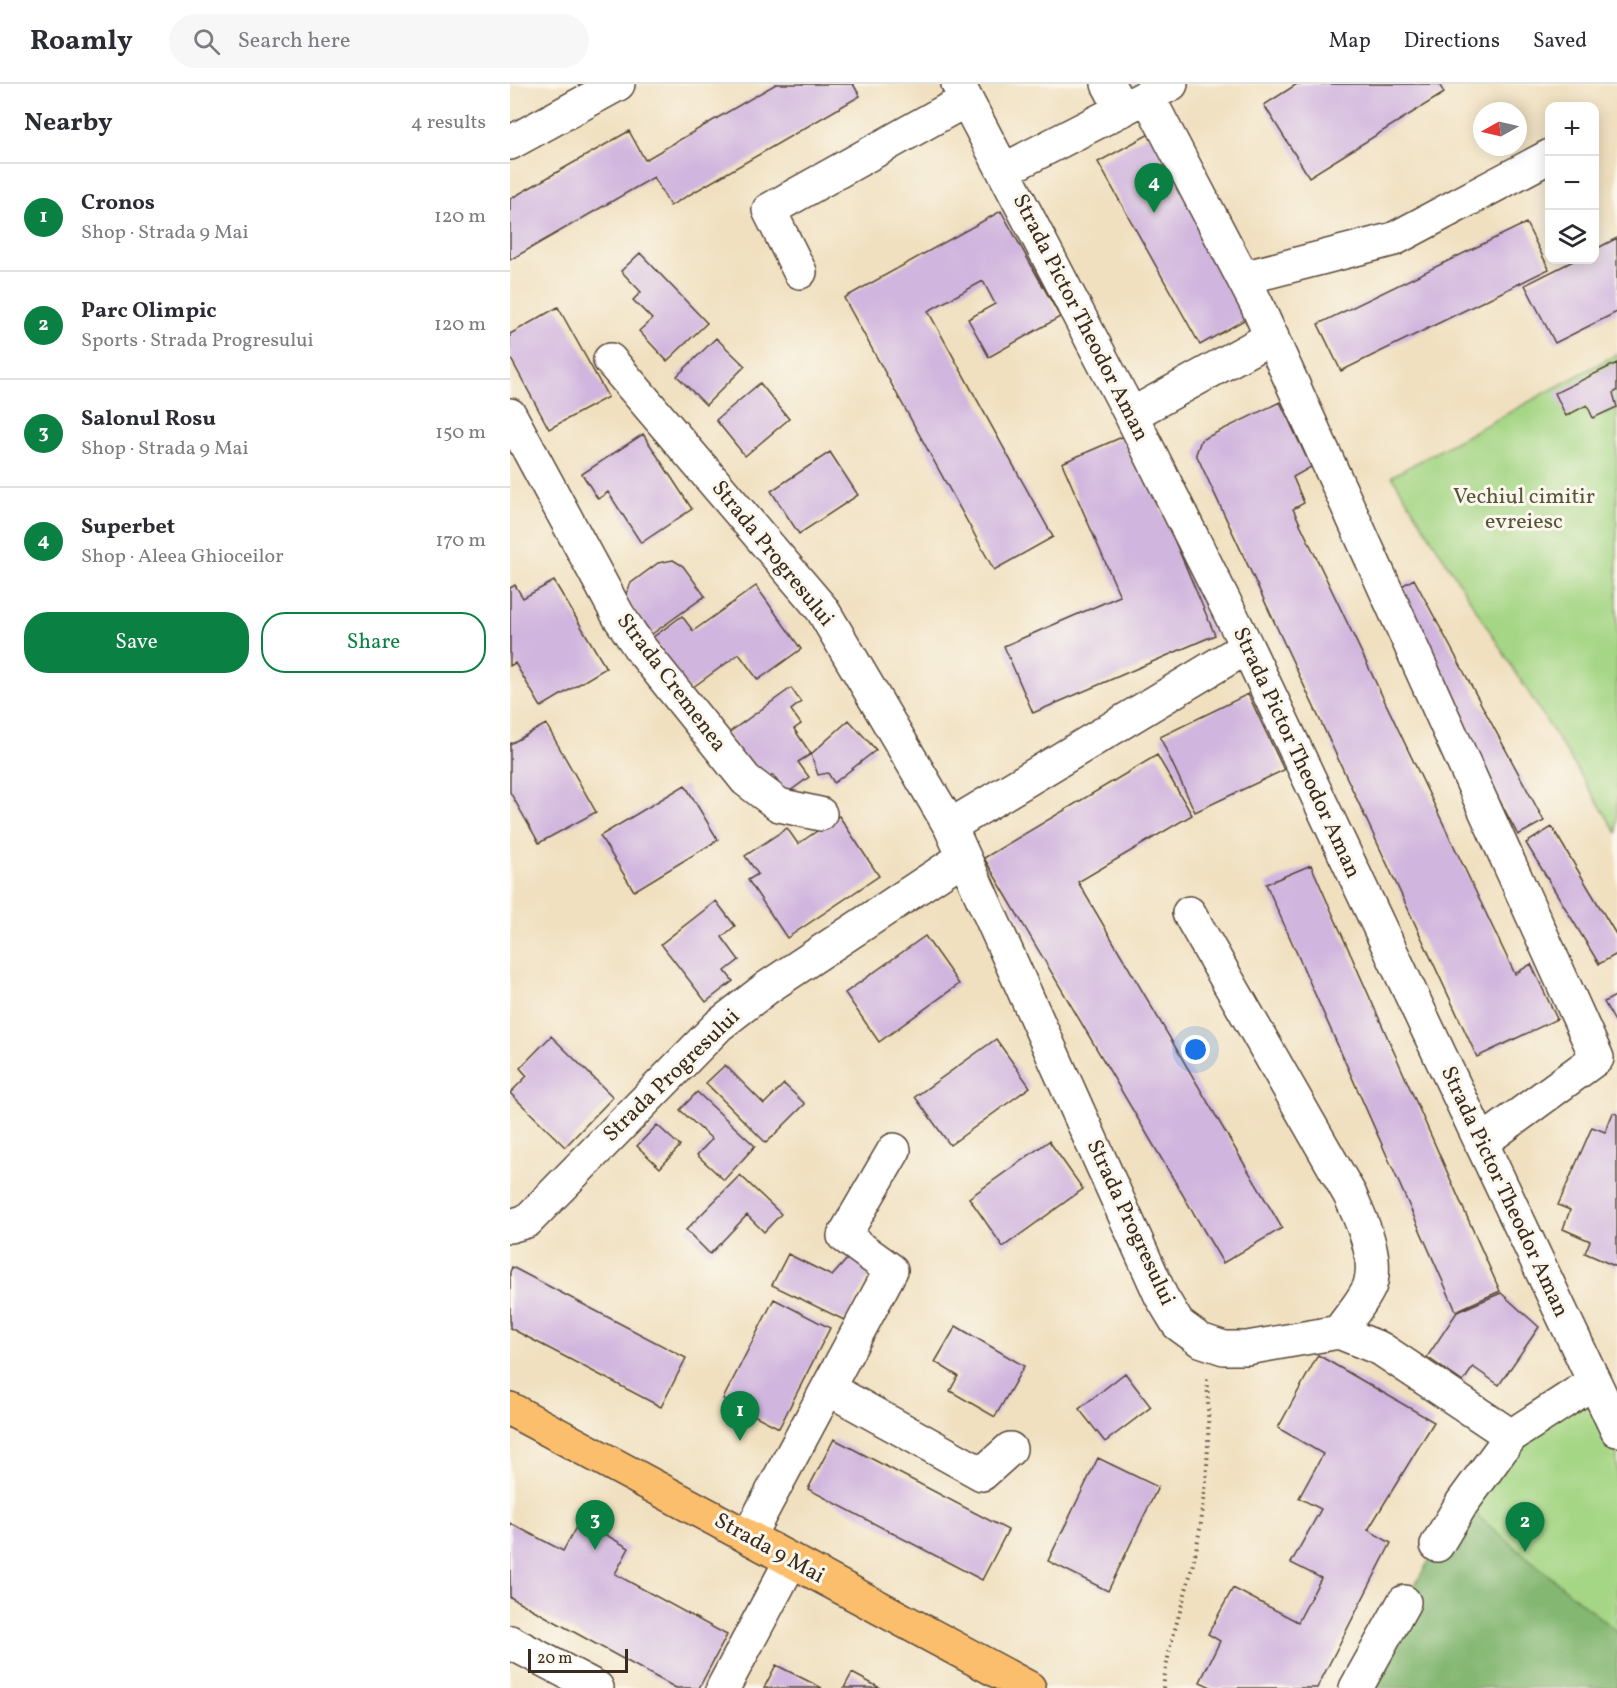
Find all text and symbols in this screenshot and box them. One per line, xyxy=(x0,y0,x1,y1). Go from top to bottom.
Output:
search box xyxy=(169,14,589,68)
text: Roamly xyxy=(30,22,133,61)
icon: search xyxy=(190,25,223,58)
text: Search here xyxy=(238,26,350,57)
text: Map xyxy=(1329,27,1371,56)
text: Directions xyxy=(1404,27,1500,56)
text: Saved xyxy=(1533,27,1587,56)
north arrow xyxy=(1473,102,1527,156)
map controls xyxy=(1545,102,1599,264)
button: + xyxy=(1545,102,1599,156)
text: Nearby xyxy=(24,105,113,141)
text: 4 results xyxy=(411,109,486,137)
button: − xyxy=(1545,156,1599,210)
pin: 4 xyxy=(1134,164,1174,213)
text: Cronos xyxy=(81,188,155,219)
street label: Strada Pictor Theodor Aman xyxy=(1004,189,1156,447)
text: 1 xyxy=(39,203,48,231)
text: 120 m xyxy=(434,203,486,231)
button: layers xyxy=(1545,210,1599,264)
text: Shop · Strada 9 Mai xyxy=(81,219,249,247)
text: Parc Olimpic xyxy=(81,296,217,327)
text: 2 xyxy=(38,311,49,339)
text: 120 m xyxy=(434,311,486,339)
text: Sports · Strada Progresului xyxy=(81,327,314,355)
text: Salonul Rosu xyxy=(81,404,216,435)
text: 3 xyxy=(38,419,49,447)
text: 150 m xyxy=(435,419,486,447)
text: Shop · Strada 9 Mai xyxy=(81,435,249,463)
street label: Strada Progresului xyxy=(703,474,841,634)
park label: Vechiul cimitir evreiesc xyxy=(1453,482,1595,538)
text: Superbet xyxy=(81,512,175,543)
text: 4 xyxy=(37,527,50,555)
text: 170 m xyxy=(436,527,486,555)
text: Shop · Aleea Ghioceilor xyxy=(81,543,284,571)
street label: Strada Cremenea xyxy=(609,607,733,759)
button: Save xyxy=(24,612,249,673)
button: Share xyxy=(261,612,486,673)
street label: Strada Pictor Theodor Aman xyxy=(1224,622,1368,884)
street label: Strada Progresului xyxy=(597,1002,747,1150)
your location xyxy=(1181,1035,1210,1064)
street label: Strada Pictor Theodor Aman xyxy=(1432,1061,1576,1323)
street label: Strada Progresului xyxy=(1078,1135,1182,1311)
pin: 1 xyxy=(720,1392,760,1441)
pin: 3 xyxy=(576,1500,614,1550)
pin: 2 xyxy=(1506,1502,1544,1552)
street label: Strada 9 Mai xyxy=(708,1506,830,1592)
scale bar xyxy=(528,1646,628,1674)
text: 20 m xyxy=(537,1648,572,1670)

